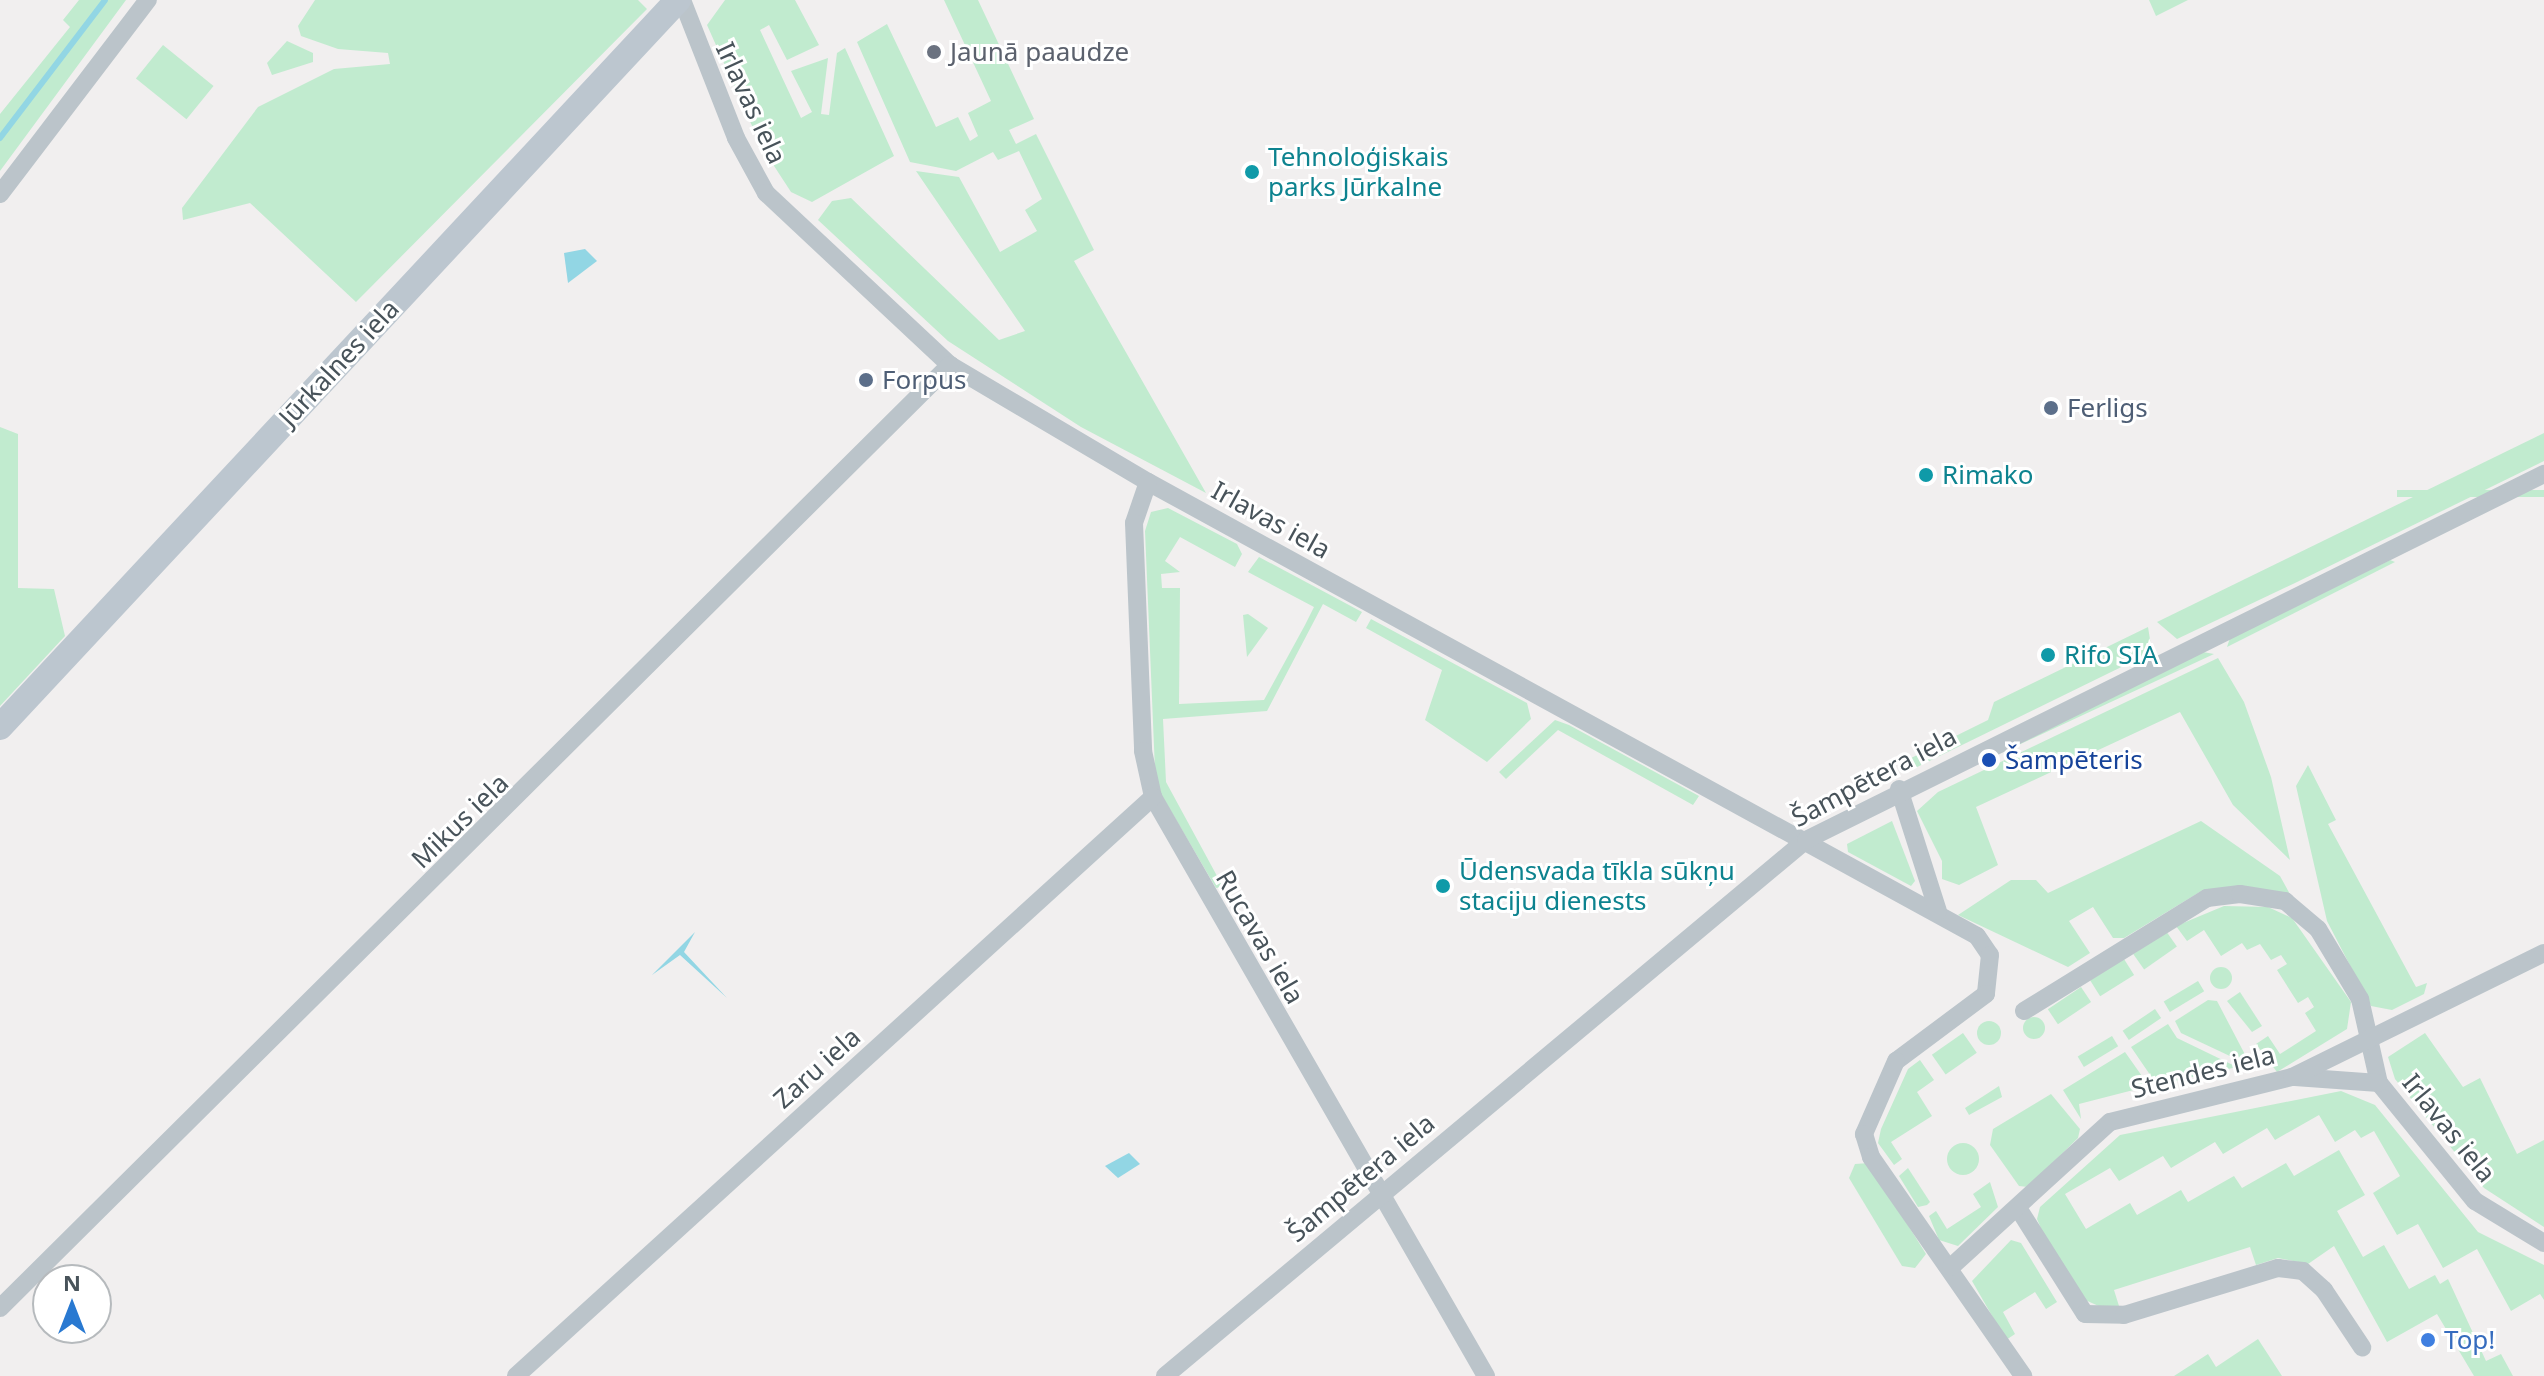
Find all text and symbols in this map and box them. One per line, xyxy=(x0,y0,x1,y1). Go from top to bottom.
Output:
place label: Jaunā paaudze xyxy=(950,36,1129,68)
street label: Irlavas iela xyxy=(709,37,793,169)
marker: Jaunā paaudze xyxy=(925,43,943,61)
place label: Tehnoloģiskais parks Jūrkalne xyxy=(1268,141,1448,202)
marker: Tehnoloģiskais parks Jūrkalne xyxy=(1243,163,1261,181)
street label: Jūrkalnes iela xyxy=(272,293,406,433)
place label: Forpus xyxy=(882,364,966,396)
marker: Forpus xyxy=(857,371,875,389)
place label: Ferligs xyxy=(2067,392,2148,424)
marker: Ferligs xyxy=(2042,399,2060,417)
place label: Rimako xyxy=(1942,459,2033,491)
marker: Rimako xyxy=(1917,466,1935,484)
street label: Irlavas iela xyxy=(1206,475,1336,565)
place label: Rifo SIA xyxy=(2064,639,2158,671)
marker: Rifo SIA xyxy=(2039,646,2057,664)
street label: Šampētera iela xyxy=(1786,720,1962,834)
place label: Šampēteris xyxy=(2005,744,2143,776)
marker: Šampēteris xyxy=(1980,751,1998,769)
street label: Mikus iela xyxy=(405,767,515,875)
place label: Ūdensvada tīkla sūkņu staciju dienests xyxy=(1459,855,1735,916)
street label: Rucavas iela xyxy=(1209,865,1311,1009)
marker: Ūdensvada tīkla sūkņu staciju dienests xyxy=(1434,877,1452,895)
street label: Zaru iela xyxy=(767,1021,867,1115)
street label: Stendes iela xyxy=(2128,1039,2278,1105)
street label: Irlavas iela xyxy=(2396,1067,2502,1189)
street label: Šampētera iela xyxy=(1281,1108,1441,1248)
north arrow xyxy=(32,1264,112,1344)
text: N xyxy=(63,1267,81,1297)
place label: Top! xyxy=(2444,1324,2495,1356)
marker: Top! xyxy=(2419,1331,2437,1349)

